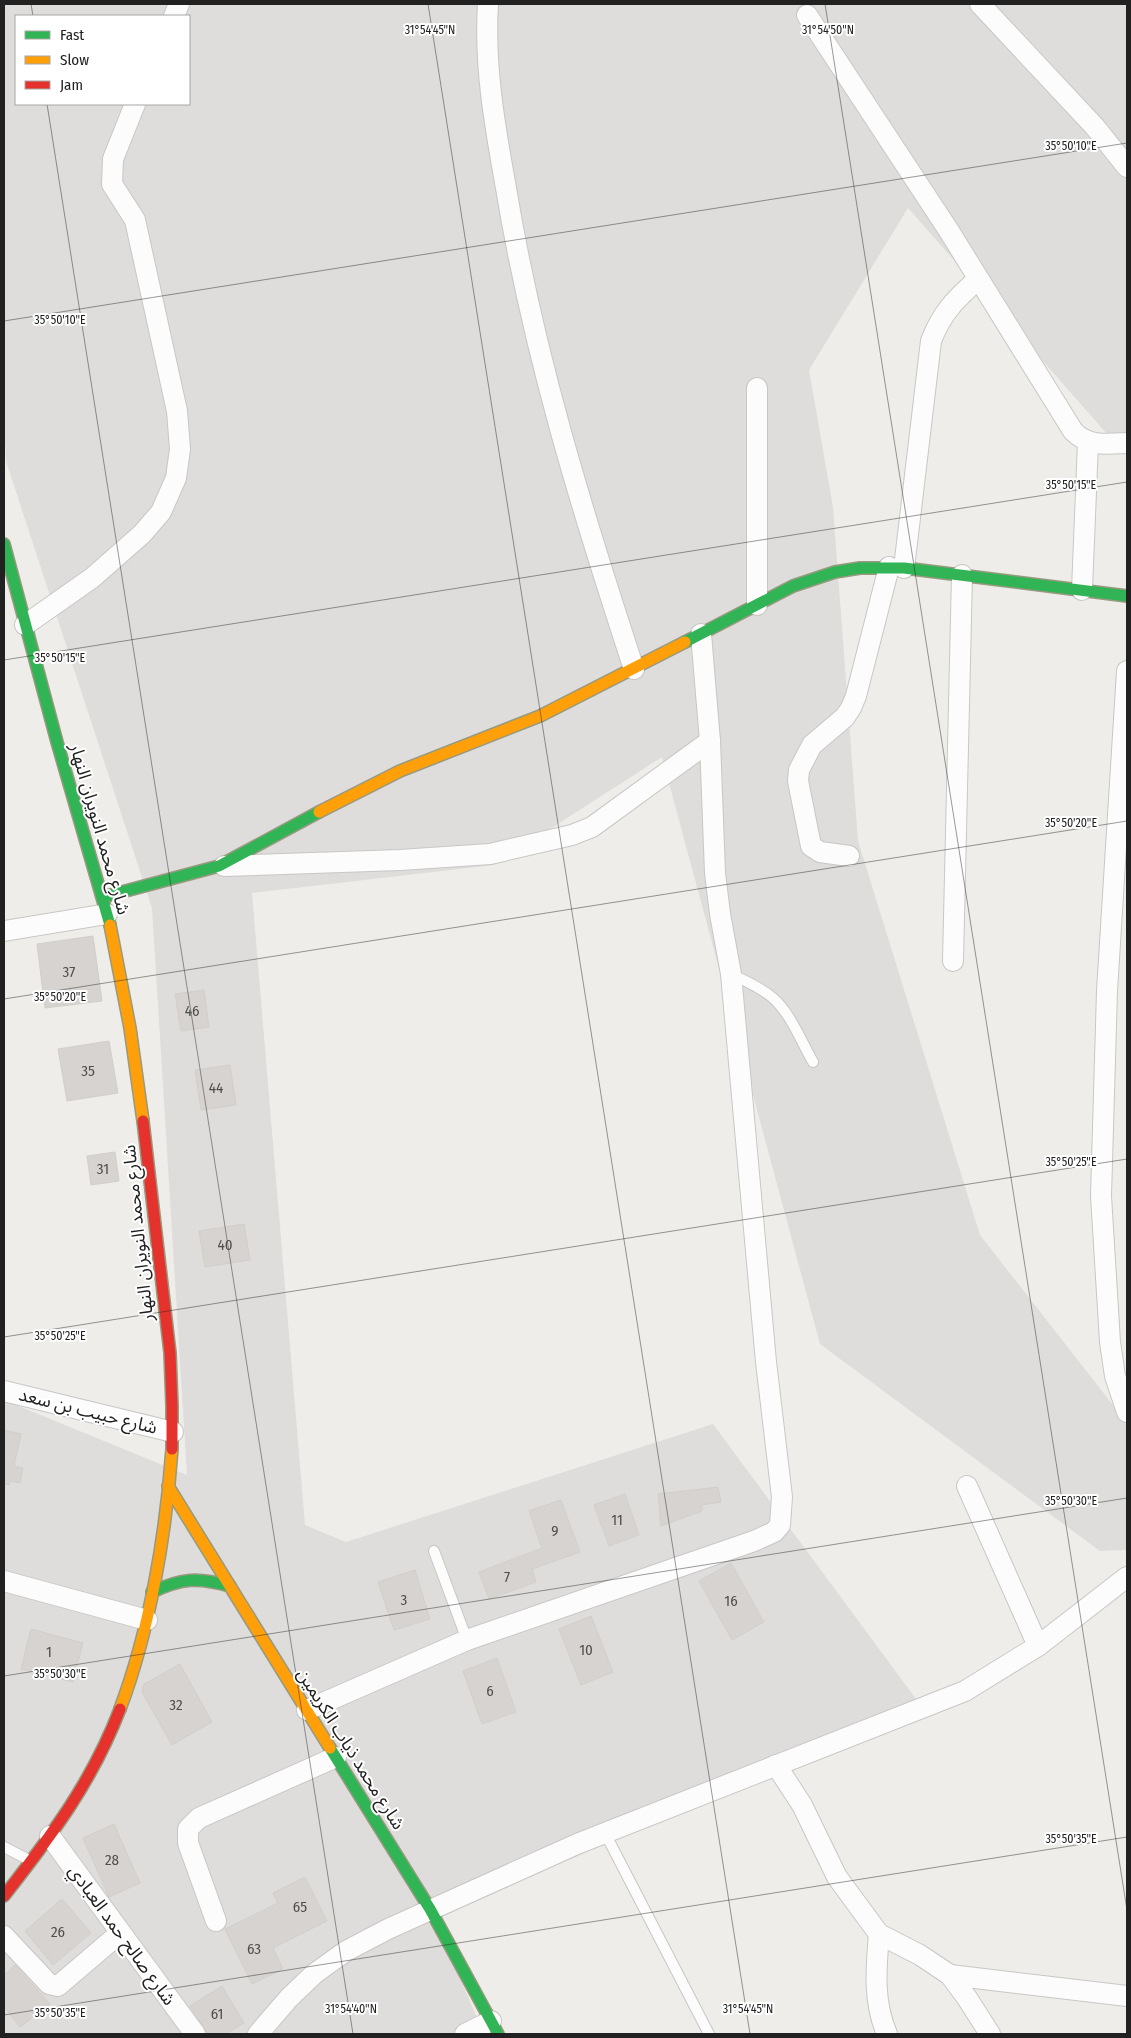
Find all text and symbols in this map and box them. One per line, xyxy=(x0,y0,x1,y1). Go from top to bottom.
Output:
legend xyxy=(15,15,190,105)
text: 31°54'45"N xyxy=(405,23,455,37)
text: 31°54'50"N xyxy=(802,23,854,37)
text: Fast xyxy=(60,26,84,44)
text: Slow xyxy=(60,51,89,69)
text: Jam xyxy=(60,76,83,94)
text: 35°50'10"E xyxy=(1045,139,1097,153)
text: 35°50'10"E xyxy=(34,313,86,327)
text: 35°50'15"E xyxy=(1046,478,1097,492)
text: 35°50'15"E xyxy=(35,651,86,665)
street label: شارع محمد النويران النهار xyxy=(62,740,135,918)
text: 35°50'20"E xyxy=(1045,816,1097,830)
house number: 37 xyxy=(63,963,75,981)
text: 35°50'20"E xyxy=(34,990,86,1004)
house number: 46 xyxy=(185,1002,199,1020)
house number: 35 xyxy=(81,1062,95,1080)
house number: 44 xyxy=(209,1079,223,1097)
street label: شارع محمد النويران النهار xyxy=(118,1143,161,1323)
text: 35°50'25"E xyxy=(1045,1155,1097,1169)
house number: 31 xyxy=(97,1160,109,1178)
house number: 40 xyxy=(217,1236,233,1254)
text: 35°50'25"E xyxy=(34,1329,86,1343)
street label: شارع حبيب بن سعد xyxy=(16,1383,160,1442)
text: 35°50'30"E xyxy=(1045,1494,1097,1508)
house number: 11 xyxy=(611,1511,623,1529)
house number: 9 xyxy=(551,1522,559,1540)
house number: 7 xyxy=(504,1568,510,1586)
house number: 3 xyxy=(401,1591,408,1609)
house number: 16 xyxy=(724,1592,738,1610)
house number: 10 xyxy=(579,1641,593,1659)
house number: 1 xyxy=(46,1643,52,1661)
street label: شارع محمد ذياب الكريمين xyxy=(290,1664,410,1835)
text: 35°50'30"E xyxy=(34,1667,86,1681)
house number: 6 xyxy=(486,1682,494,1700)
house number: 32 xyxy=(169,1696,183,1714)
text: 35°50'35"E xyxy=(1045,1832,1097,1846)
house number: 28 xyxy=(105,1851,119,1869)
street label: شارع صالح حمد العبادي xyxy=(61,1860,180,2011)
house number: 65 xyxy=(293,1898,307,1916)
house number: 26 xyxy=(51,1923,65,1941)
house number: 63 xyxy=(247,1940,261,1958)
text: 31°54'40"N xyxy=(325,2002,377,2016)
text: 31°54'45"N xyxy=(723,2002,773,2016)
house number: 61 xyxy=(211,2005,223,2023)
text: 35°50'35"E xyxy=(34,2006,86,2020)

